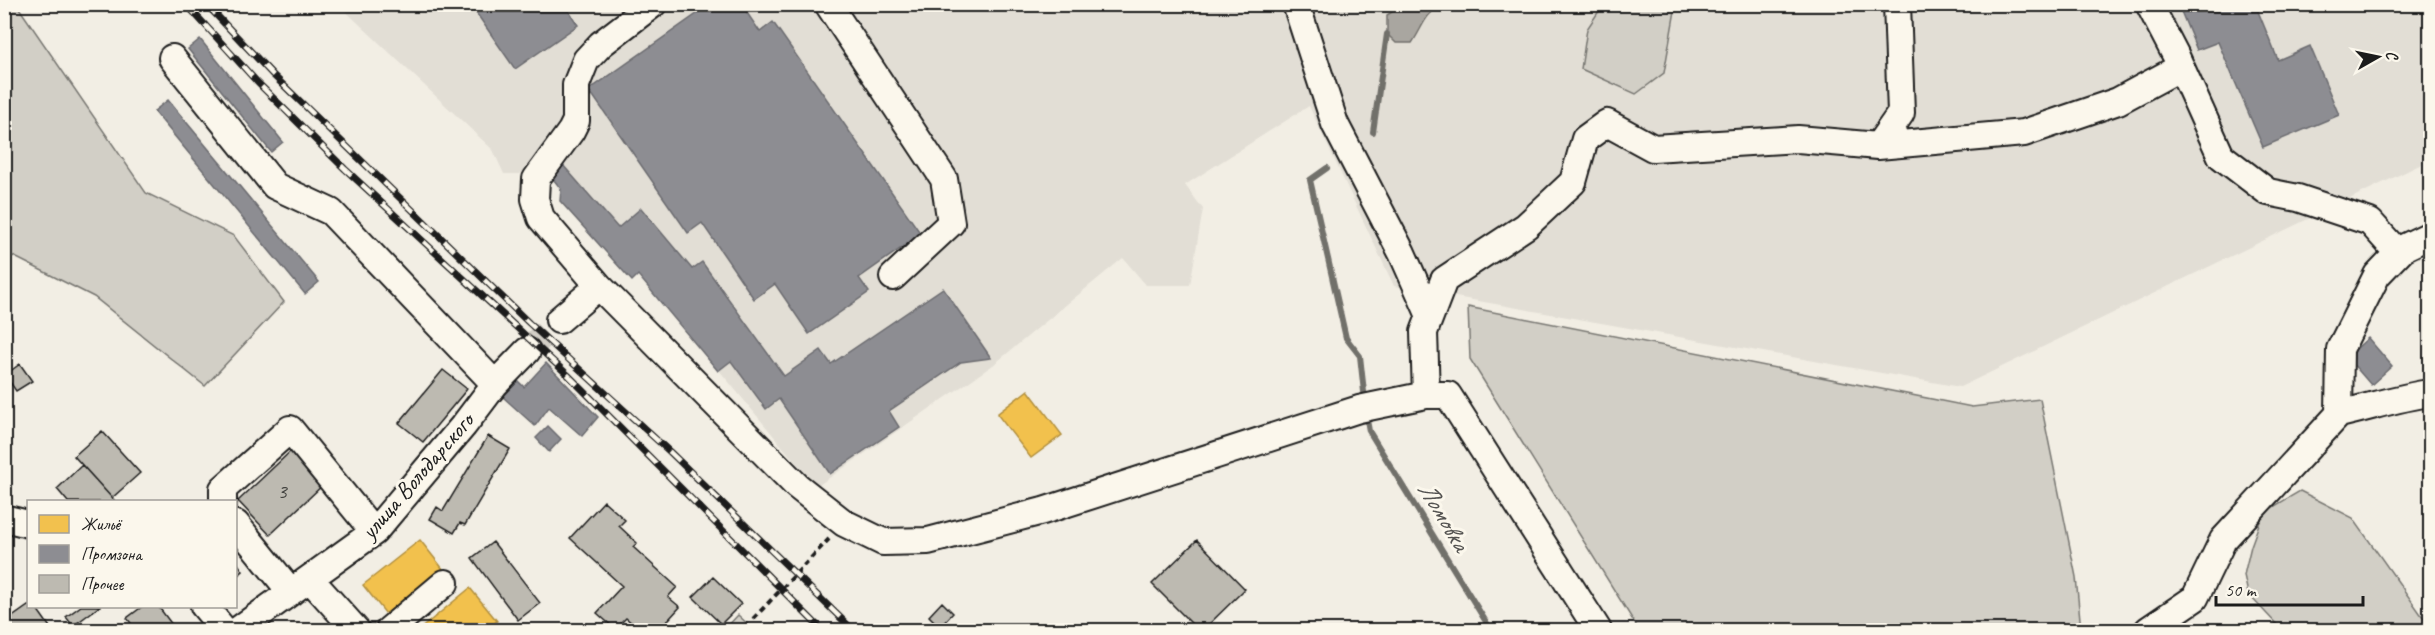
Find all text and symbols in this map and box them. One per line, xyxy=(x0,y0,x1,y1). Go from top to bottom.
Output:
north arrow xyxy=(2348,27,2408,87)
text: С xyxy=(2381,49,2403,62)
street label: улица Володарского xyxy=(353,405,482,547)
water label: Ломовка xyxy=(1410,475,1479,560)
house number: 3 xyxy=(277,478,288,504)
legend xyxy=(27,500,237,608)
text: Жильё xyxy=(81,513,123,535)
text: Промзона xyxy=(81,543,143,565)
scale bar xyxy=(2216,569,2363,607)
text: Прочее xyxy=(81,573,124,595)
text: 50 m xyxy=(2225,579,2258,601)

